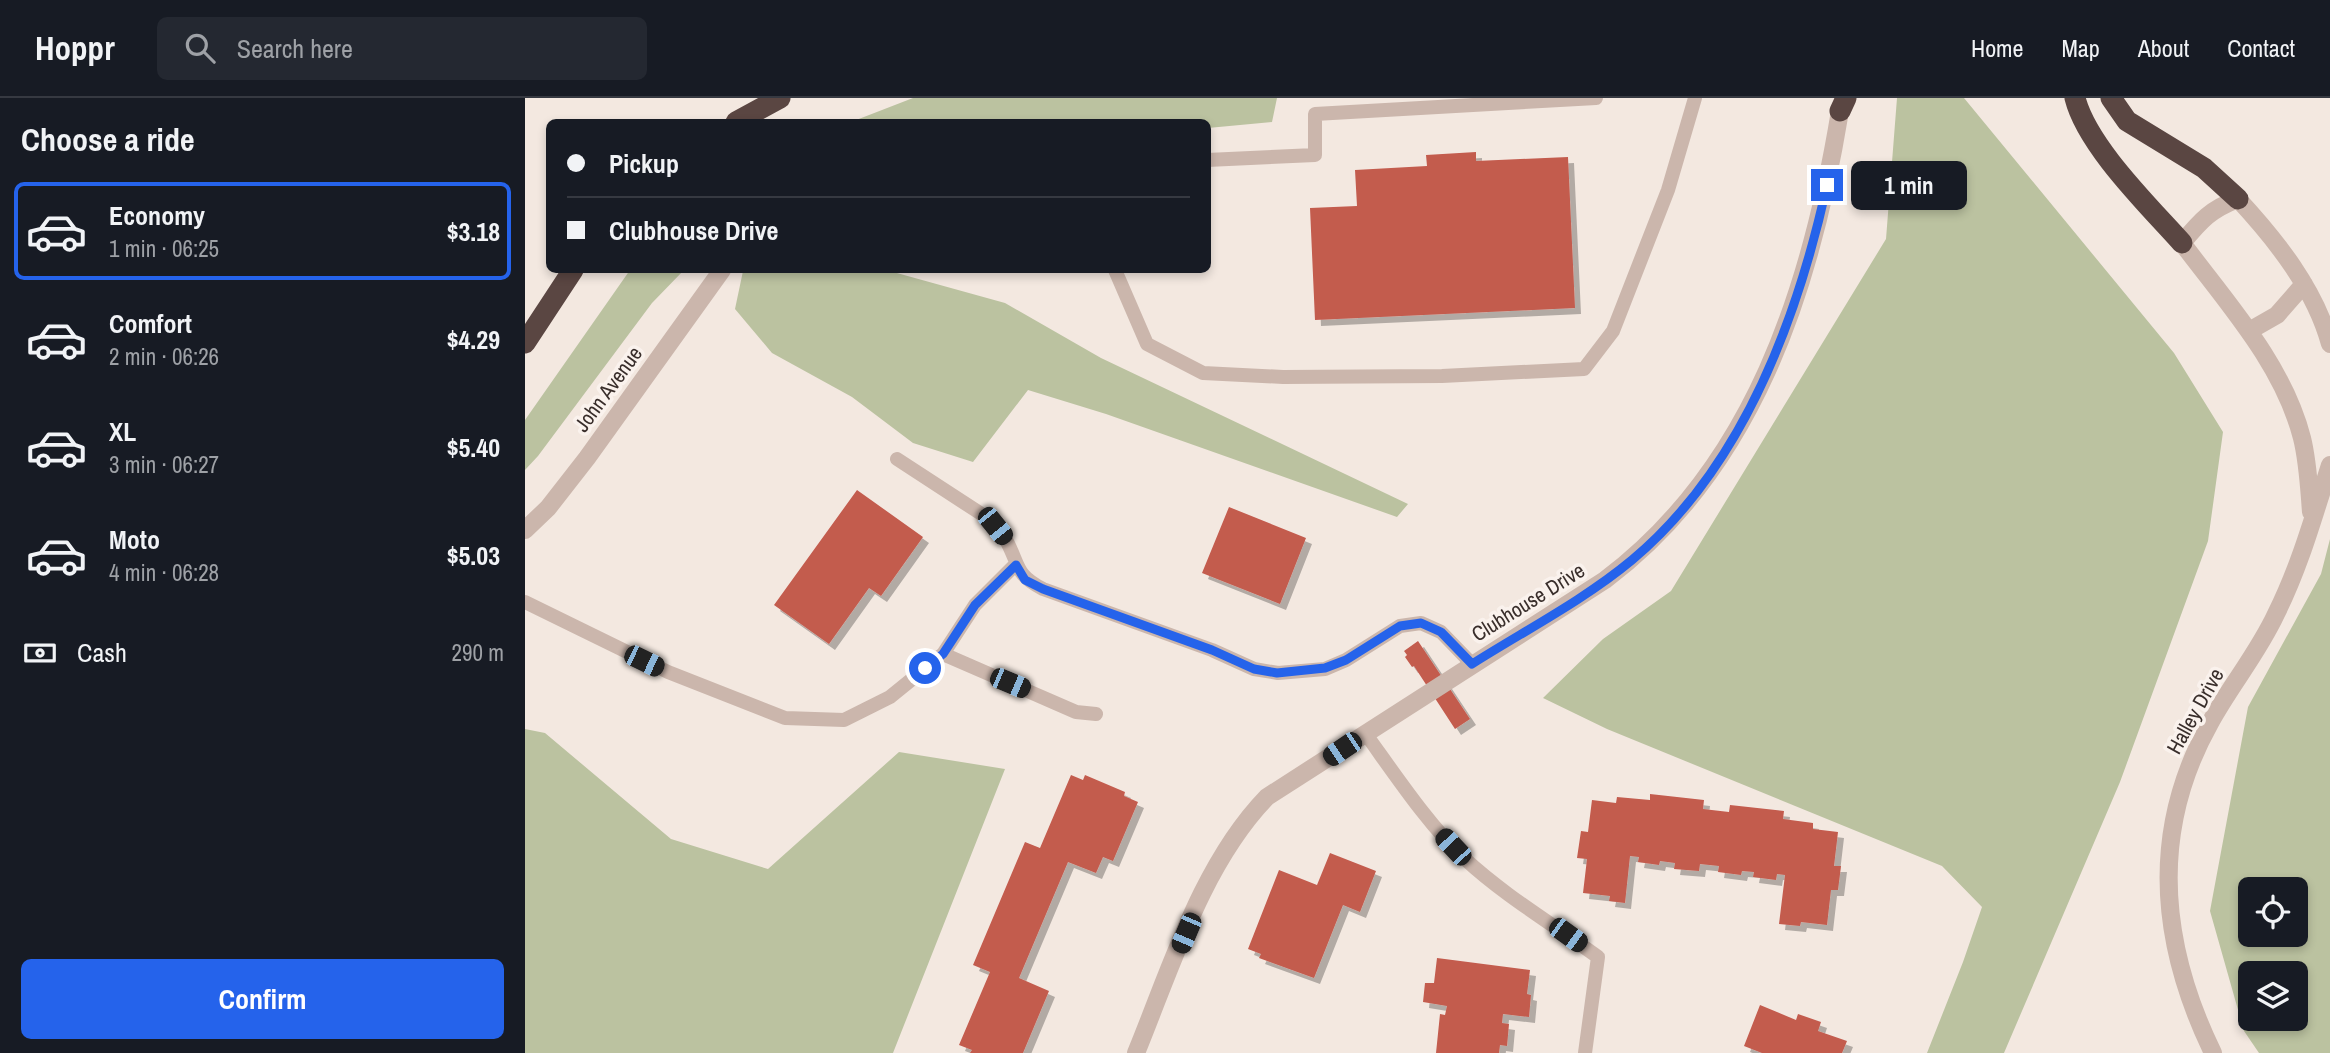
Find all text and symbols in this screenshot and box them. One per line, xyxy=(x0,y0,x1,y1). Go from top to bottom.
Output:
search box xyxy=(157,17,647,80)
text: Hoppr xyxy=(35,26,115,70)
icon: search xyxy=(181,29,219,67)
text: Search here xyxy=(237,31,353,66)
text: Home xyxy=(1971,32,2023,64)
text: Map xyxy=(2061,32,2100,64)
text: About xyxy=(2138,32,2189,64)
text: Contact xyxy=(2227,32,2295,64)
text: Choose a ride xyxy=(21,118,195,161)
text: Pickup xyxy=(609,146,679,181)
callout: 1 min xyxy=(1851,160,1967,210)
route end xyxy=(1811,169,1843,201)
text: 1 min xyxy=(1884,170,1934,201)
text: Economy xyxy=(109,198,205,233)
icon: car xyxy=(25,200,88,263)
text: Clubhouse Drive xyxy=(609,213,778,248)
text: $3.18 xyxy=(447,214,500,249)
text: 1 min · 06:25 xyxy=(109,233,219,264)
text: Comfort xyxy=(109,306,192,341)
icon: car xyxy=(25,308,88,371)
text: $4.29 xyxy=(447,322,500,357)
street label: John Avenue xyxy=(567,340,649,438)
text: 2 min · 06:26 xyxy=(109,341,219,372)
text: XL xyxy=(109,414,136,449)
icon: car xyxy=(25,416,88,479)
text: $5.40 xyxy=(447,430,500,465)
text: 3 min · 06:27 xyxy=(109,449,219,480)
car xyxy=(974,503,1017,549)
text: Moto xyxy=(109,522,160,557)
icon: car xyxy=(25,524,88,587)
text: $5.03 xyxy=(447,538,500,573)
street label: Clubhouse Drive xyxy=(1466,556,1590,648)
text: 4 min · 06:28 xyxy=(109,557,219,588)
icon: cash xyxy=(21,634,59,672)
text: Cash xyxy=(77,635,127,670)
text: 290 m xyxy=(452,637,504,668)
car xyxy=(621,642,668,680)
route start xyxy=(909,652,941,684)
street label: Halley Drive xyxy=(2160,663,2230,759)
car xyxy=(987,665,1034,701)
car xyxy=(1319,729,1366,769)
car xyxy=(1431,824,1476,870)
map controls xyxy=(2238,877,2308,1031)
button: locate xyxy=(2238,877,2308,947)
car xyxy=(1169,910,1204,956)
car xyxy=(1545,914,1592,956)
button: Confirm xyxy=(21,959,504,1039)
button: layers xyxy=(2238,961,2308,1031)

